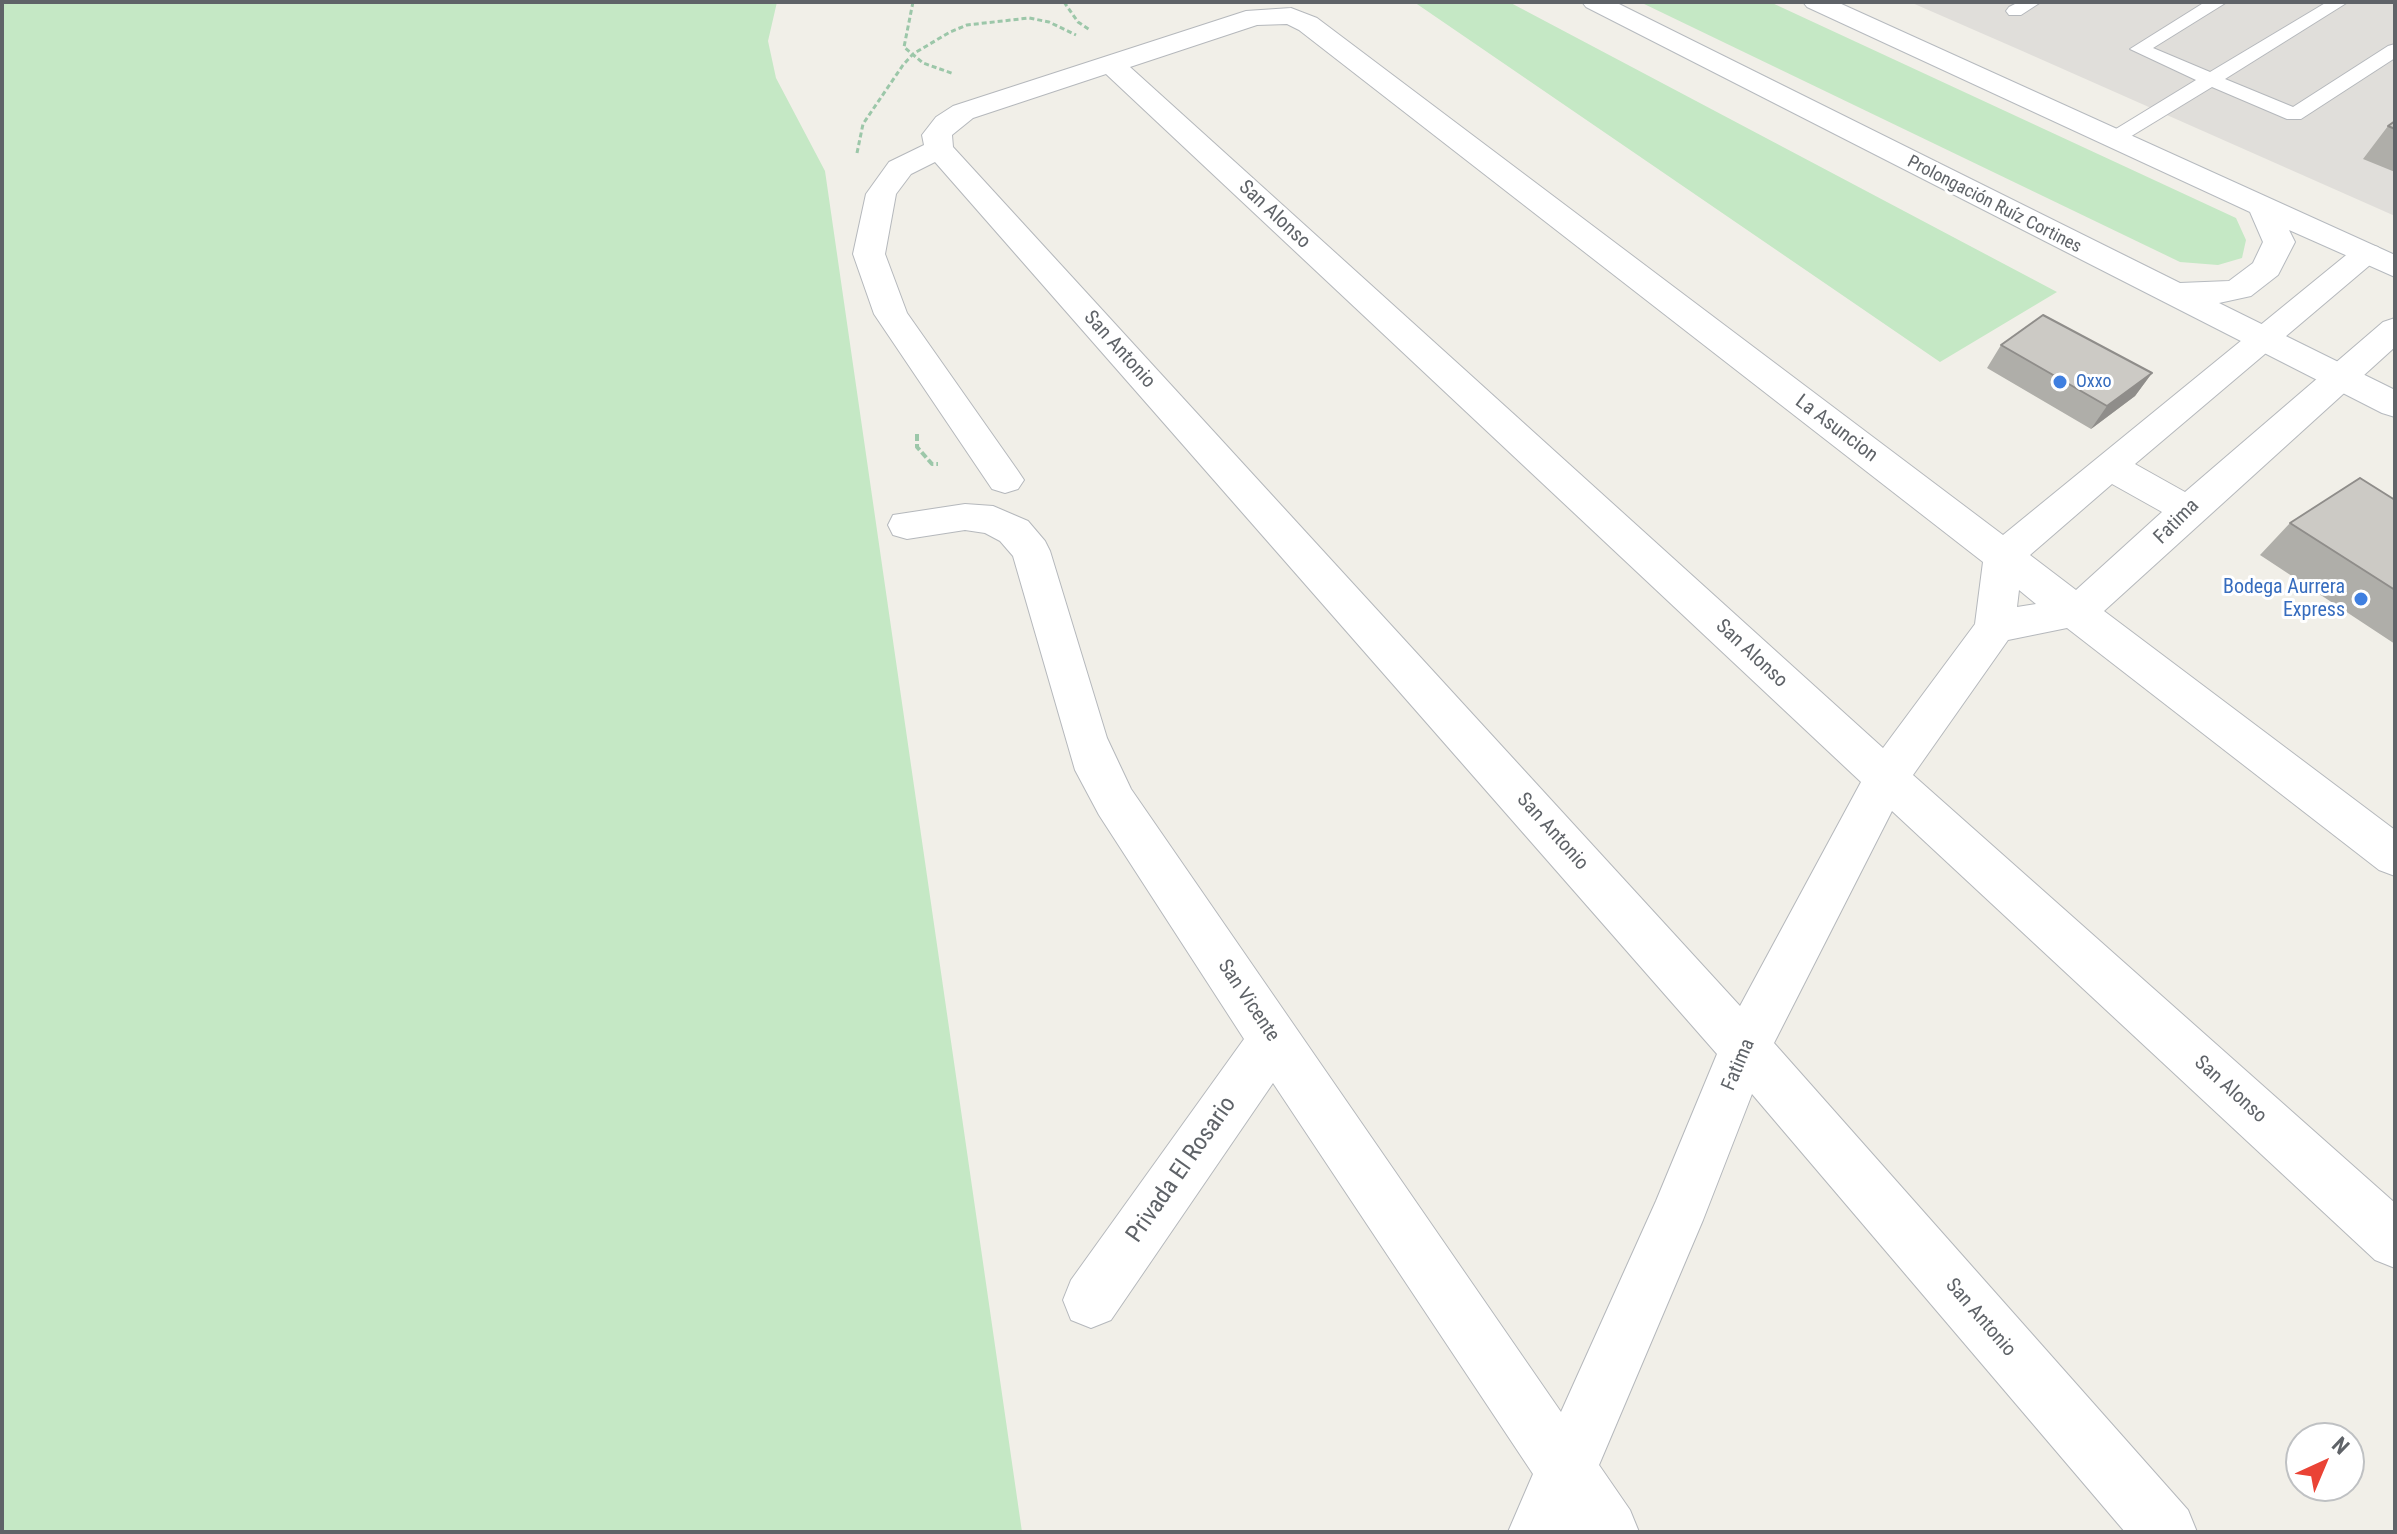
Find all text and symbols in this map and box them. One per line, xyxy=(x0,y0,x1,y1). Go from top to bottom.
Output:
street label: Prolongación Ruíz Cortines xyxy=(1903,152,2085,258)
street label: San Alonso xyxy=(1233,176,1315,254)
street label: San Antonio xyxy=(1078,306,1160,394)
place label: Oxxo xyxy=(2076,371,2111,393)
marker: Oxxo xyxy=(2051,373,2069,391)
street label: La Asuncion xyxy=(1790,390,1882,468)
street label: Fatima xyxy=(2149,494,2205,550)
place label: Bodega Aurrera Express xyxy=(2223,576,2345,623)
marker: Bodega Aurrera Express xyxy=(2352,590,2370,608)
street label: San Alonso xyxy=(1710,615,1792,693)
street label: San Antonio xyxy=(1511,788,1593,876)
street label: San Vicente xyxy=(1212,955,1284,1047)
street label: Fatima xyxy=(1717,1035,1761,1095)
street label: San Alonso xyxy=(2189,1051,2271,1129)
street label: Privada El Rosario xyxy=(1121,1091,1243,1249)
street label: San Antonio xyxy=(1940,1274,2020,1362)
north arrow xyxy=(2285,1422,2365,1502)
text: N xyxy=(2327,1432,2354,1459)

